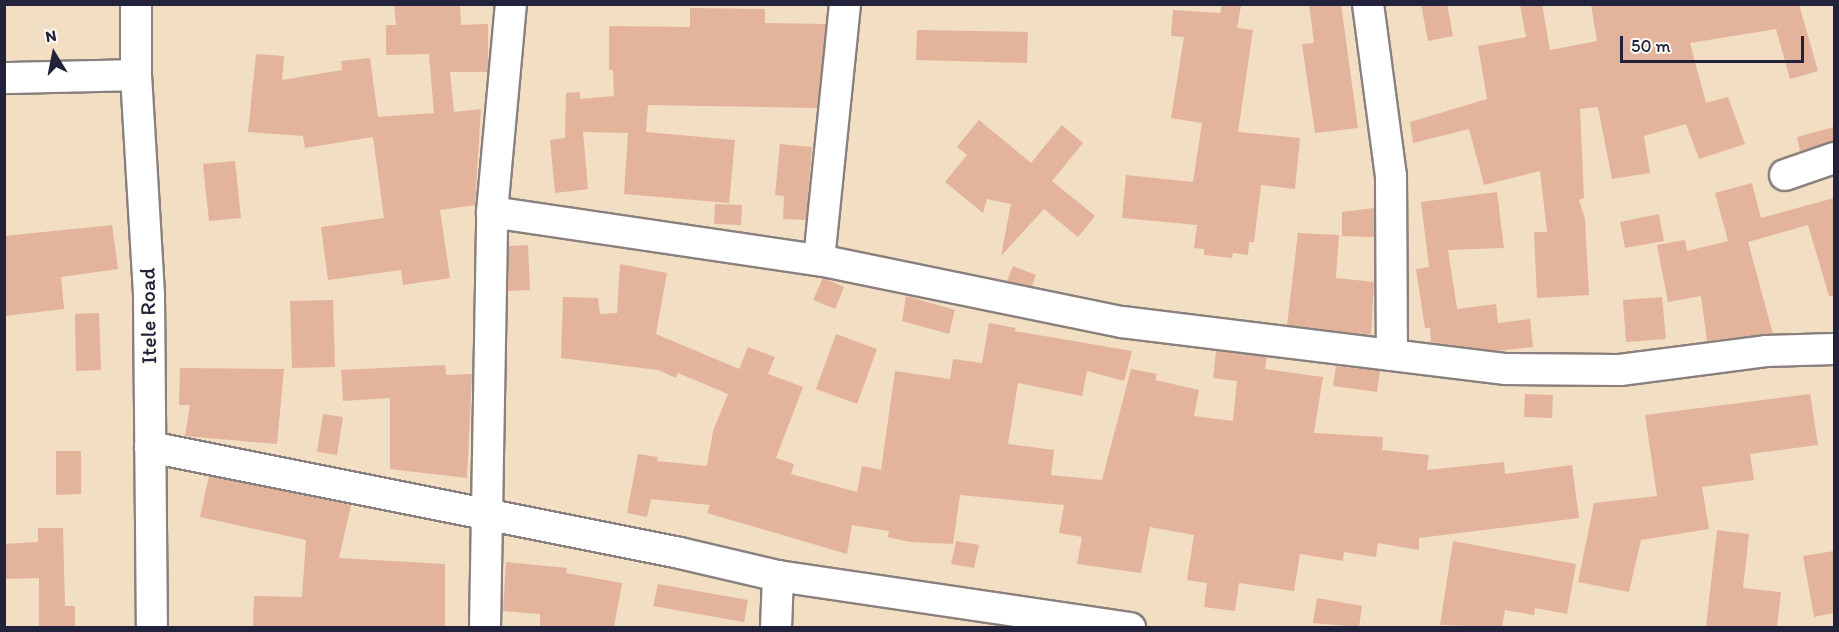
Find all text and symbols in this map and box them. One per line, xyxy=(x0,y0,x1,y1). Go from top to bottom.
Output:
north arrow xyxy=(24,24,84,84)
scale bar xyxy=(1623,24,1808,62)
text: N xyxy=(44,25,58,46)
text: 50 m xyxy=(1631,35,1671,57)
street label: Itele Road xyxy=(134,268,162,364)

